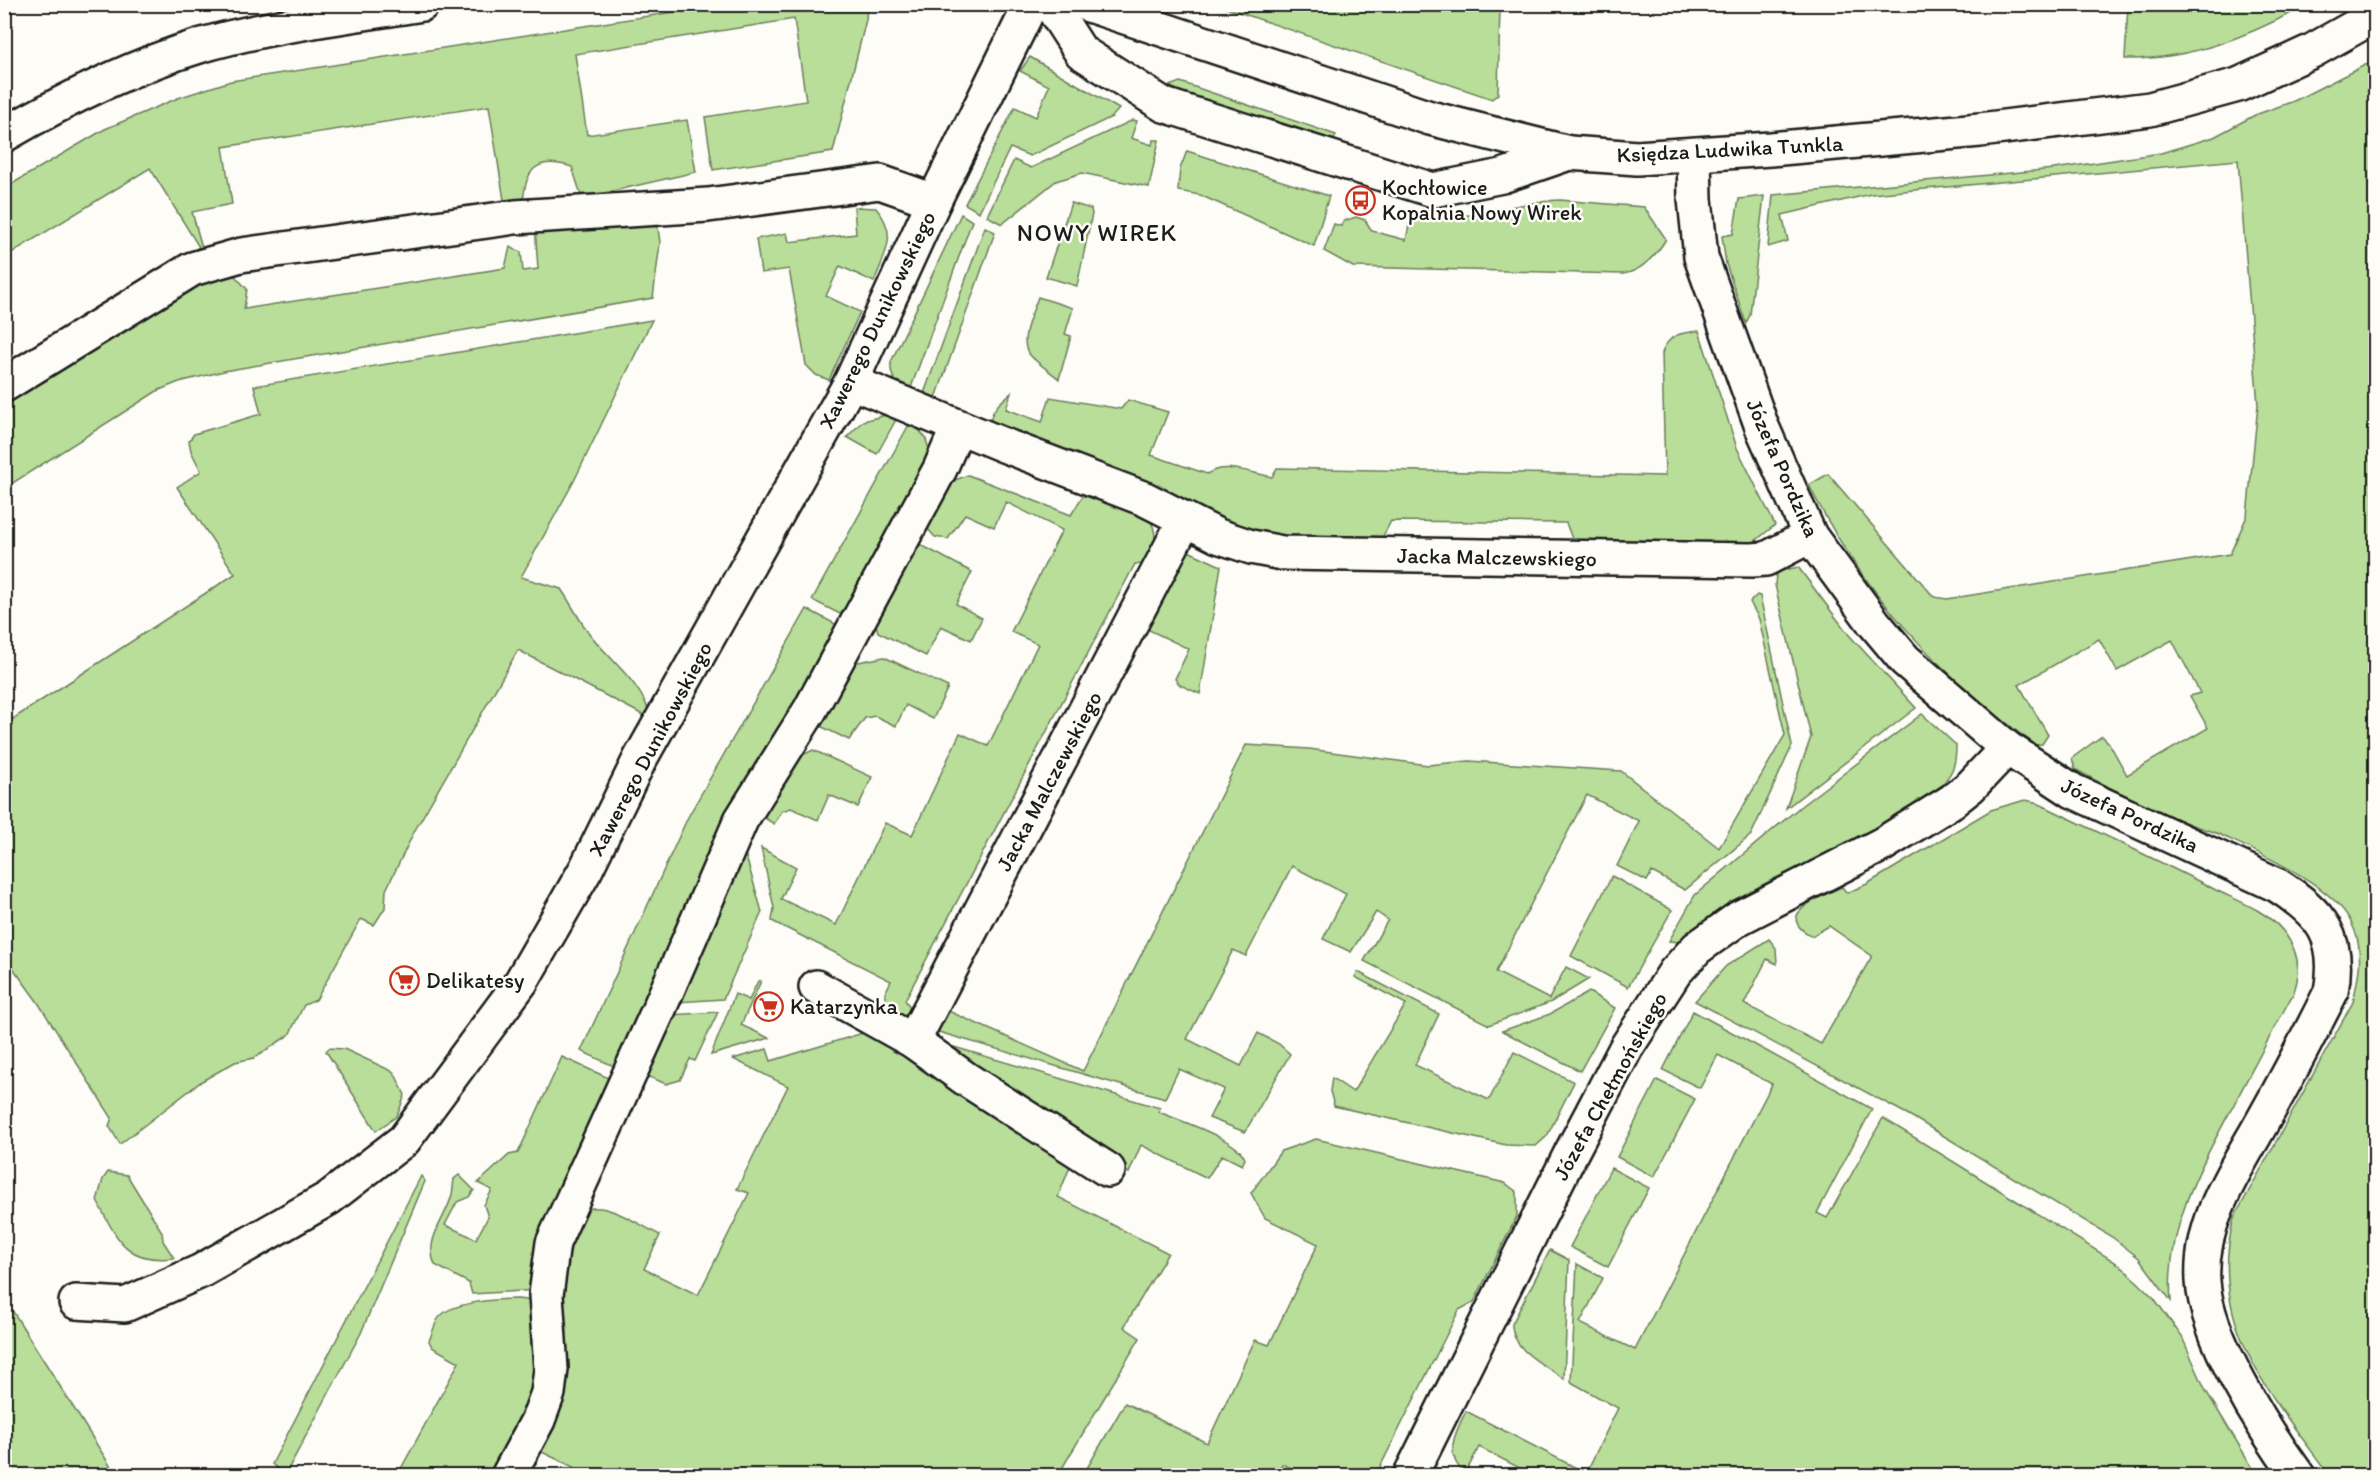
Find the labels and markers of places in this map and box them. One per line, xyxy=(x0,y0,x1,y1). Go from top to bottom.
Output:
place label: Kochłowice Kopalnia Nowy Wirek xyxy=(1382,174,1582,226)
bus stop icon: Kochłowice Kopalnia Nowy Wirek xyxy=(1345,184,1377,216)
supermarket icon: Delikatesy xyxy=(389,964,421,996)
place label: Delikatesy xyxy=(426,967,525,994)
supermarket icon: Katarzynka xyxy=(753,990,785,1022)
place label: Katarzynka xyxy=(790,993,898,1020)

